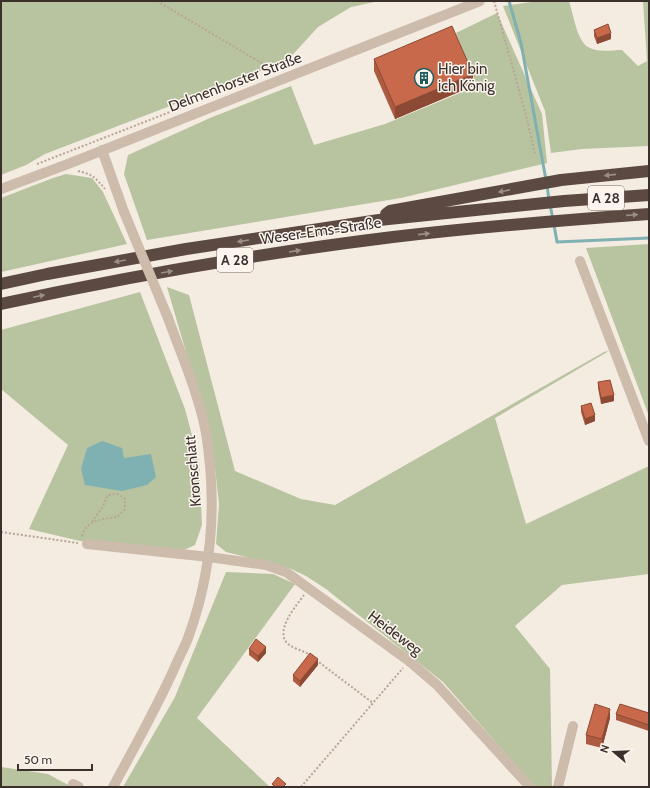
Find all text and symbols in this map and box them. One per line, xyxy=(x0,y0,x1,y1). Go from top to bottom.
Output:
street label: Delmenhorster Straße xyxy=(166,48,304,116)
place label: Hier bin ich König xyxy=(438,60,495,95)
building icon: Hier bin ich König xyxy=(413,67,435,89)
one-way arrow xyxy=(604,172,616,178)
road number: A 28 xyxy=(588,186,624,210)
one-way arrow xyxy=(498,188,510,194)
one-way arrow xyxy=(626,212,638,219)
street label: Weser-Ems-Straße xyxy=(260,214,383,248)
one-way arrow xyxy=(418,231,430,237)
one-way arrow xyxy=(237,238,249,244)
road number: A 28 xyxy=(217,248,253,272)
one-way arrow xyxy=(289,248,301,254)
one-way arrow xyxy=(114,258,126,264)
one-way arrow xyxy=(161,268,173,274)
one-way arrow xyxy=(33,292,45,298)
street label: Kronschlatt xyxy=(181,435,205,507)
street label: Heideweg xyxy=(364,607,426,660)
north arrow xyxy=(594,732,634,772)
text: N xyxy=(597,743,612,755)
scale bar xyxy=(18,746,92,772)
text: 50 m xyxy=(24,752,52,767)

